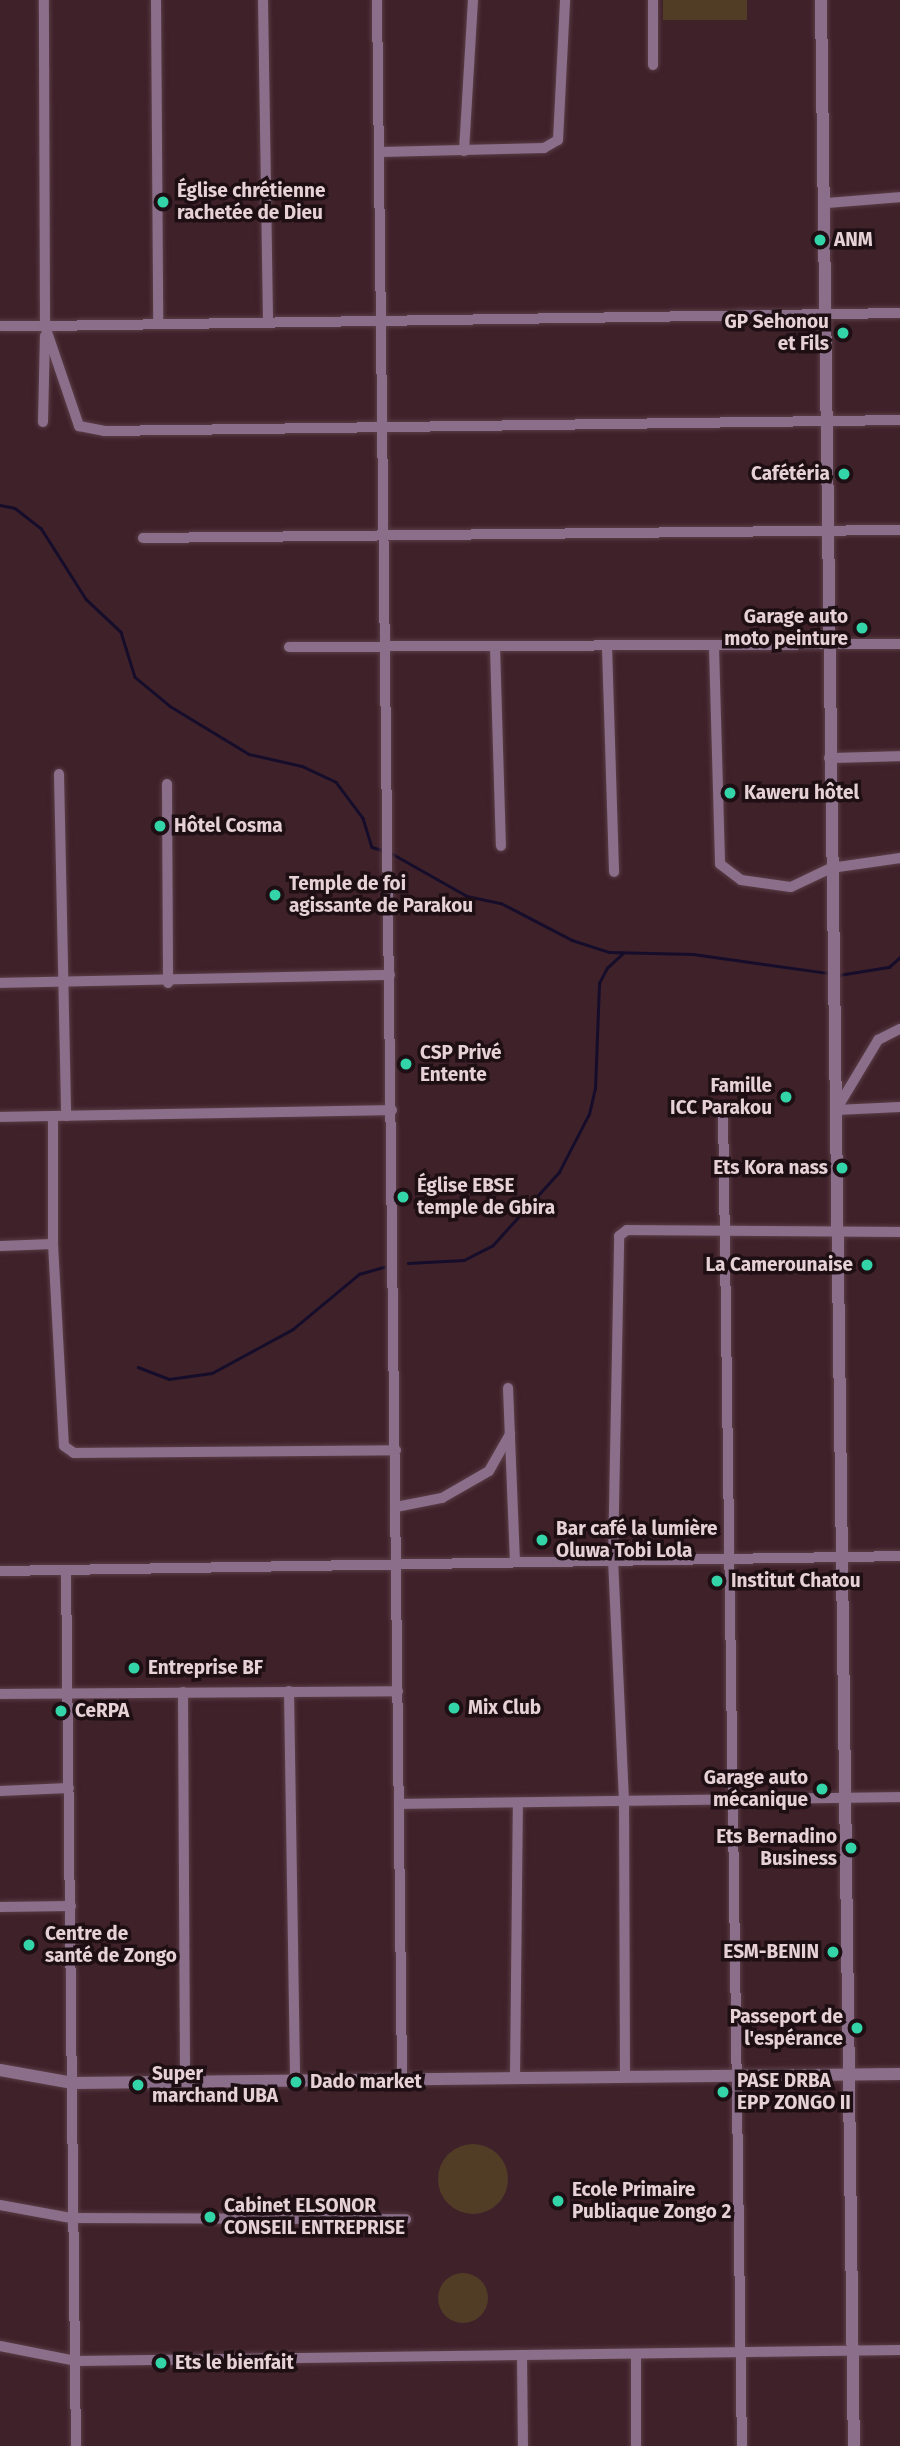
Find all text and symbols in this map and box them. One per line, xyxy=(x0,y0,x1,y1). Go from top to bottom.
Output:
place label: Église chrétienne rachetée de Dieu xyxy=(177,180,325,224)
marker: Église chrétienne rachetée de Dieu xyxy=(155,194,171,210)
place label: ANM xyxy=(834,229,873,251)
marker: ANM xyxy=(812,232,828,248)
place label: GP Sehonou et Fils xyxy=(725,311,829,355)
marker: GP Sehonou et Fils xyxy=(835,325,851,341)
place label: Cafétéria xyxy=(751,463,830,485)
marker: Cafétéria xyxy=(836,466,852,482)
place label: Garage auto moto peinture xyxy=(724,606,848,650)
marker: Garage auto moto peinture xyxy=(854,620,870,636)
place label: Kaweru hôtel xyxy=(744,782,859,804)
marker: Kaweru hôtel xyxy=(722,785,738,801)
place label: Hôtel Cosma xyxy=(174,815,283,837)
marker: Hôtel Cosma xyxy=(152,818,168,834)
place label: Temple de foi agissante de Parakou xyxy=(289,873,473,917)
marker: Temple de foi agissante de Parakou xyxy=(267,887,283,903)
place label: CSP Privé Entente xyxy=(420,1042,502,1086)
marker: CSP Privé Entente xyxy=(398,1056,414,1072)
place label: Famille ICC Parakou xyxy=(670,1075,772,1119)
marker: Famille ICC Parakou xyxy=(778,1089,794,1105)
place label: Ets Kora nass xyxy=(713,1157,828,1179)
marker: Ets Kora nass xyxy=(834,1160,850,1176)
place label: Église EBSE temple de Gbira xyxy=(417,1175,555,1219)
marker: Église EBSE temple de Gbira xyxy=(395,1189,411,1205)
place label: La Camerounaise xyxy=(705,1254,853,1276)
marker: La Camerounaise xyxy=(859,1257,875,1273)
place label: Bar café la lumière Oluwa Tobi Lola xyxy=(556,1518,718,1562)
marker: Bar café la lumière Oluwa Tobi Lola xyxy=(534,1532,550,1548)
place label: Institut Chatou xyxy=(731,1570,861,1592)
marker: Institut Chatou xyxy=(709,1573,725,1589)
place label: Entreprise BF xyxy=(148,1657,263,1679)
marker: Entreprise BF xyxy=(126,1660,142,1676)
place label: Mix Club xyxy=(468,1697,541,1719)
place label: CeRPA xyxy=(75,1700,129,1722)
marker: Mix Club xyxy=(446,1700,462,1716)
marker: CeRPA xyxy=(53,1703,69,1719)
place label: Garage auto mécanique xyxy=(704,1767,808,1811)
marker: Garage auto mécanique xyxy=(814,1781,830,1797)
place label: Ets Bernadino Business xyxy=(716,1826,837,1870)
marker: Ets Bernadino Business xyxy=(843,1840,859,1856)
place label: Centre de santé de Zongo xyxy=(45,1923,177,1967)
marker: Centre de santé de Zongo xyxy=(19,1935,39,1955)
place label: ESM-BENIN xyxy=(723,1941,819,1963)
marker: ESM-BENIN xyxy=(825,1944,841,1960)
place label: Passeport de l'espérance xyxy=(730,2006,843,2050)
marker: Passeport de l'espérance xyxy=(849,2020,865,2036)
place label: Super marchand UBA xyxy=(152,2063,278,2107)
place label: PASE DRBA EPP ZONGO II xyxy=(737,2070,851,2114)
place label: Dado market xyxy=(310,2071,422,2093)
marker: Dado market xyxy=(288,2074,304,2090)
marker: Super marchand UBA xyxy=(130,2077,146,2093)
marker: PASE DRBA EPP ZONGO II xyxy=(715,2084,731,2100)
place label: Ecole Primaire Publiaque Zongo 2 xyxy=(572,2179,731,2223)
marker: Ecole Primaire Publiaque Zongo 2 xyxy=(550,2193,566,2209)
place label: Cabinet ELSONOR CONSEIL ENTREPRISE xyxy=(224,2195,405,2239)
marker: Cabinet ELSONOR CONSEIL ENTREPRISE xyxy=(202,2209,218,2225)
place label: Ets le bienfait xyxy=(175,2352,294,2374)
marker: Ets le bienfait xyxy=(153,2355,169,2371)

